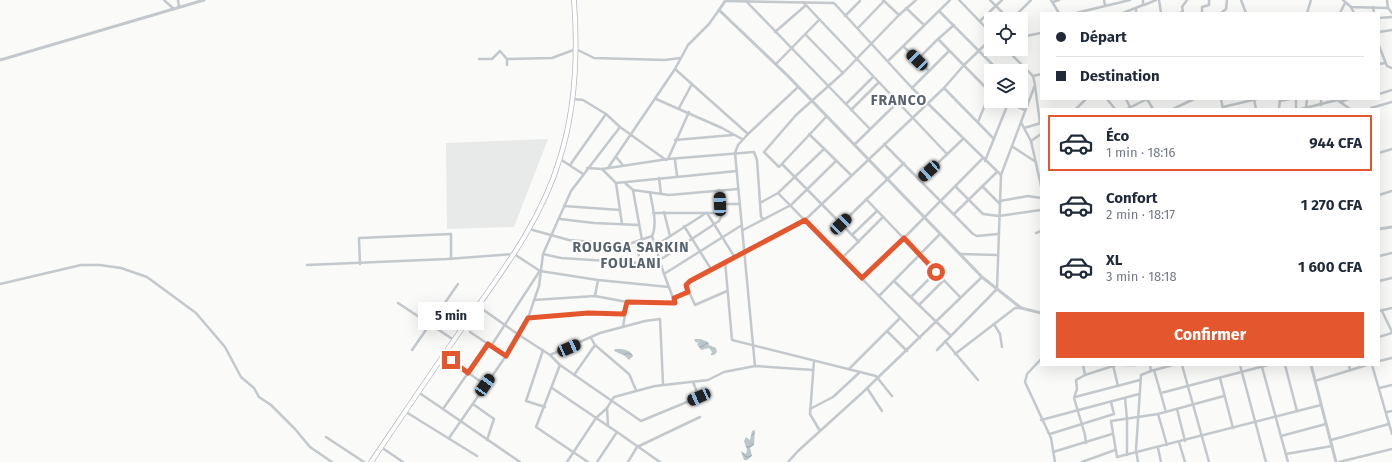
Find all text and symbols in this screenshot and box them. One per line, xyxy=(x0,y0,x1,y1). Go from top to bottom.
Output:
map controls xyxy=(984,12,1028,108)
button: locate xyxy=(984,12,1028,56)
text: Départ xyxy=(1080,28,1127,46)
car xyxy=(904,47,930,73)
button: layers xyxy=(984,64,1028,108)
text: Destination xyxy=(1080,67,1160,85)
district label: FRANCO xyxy=(871,92,927,109)
icon: car xyxy=(1058,125,1094,161)
text: Éco xyxy=(1106,127,1129,145)
text: 944 CFA xyxy=(1309,134,1362,152)
text: 1 min · 18:16 xyxy=(1106,145,1175,160)
car xyxy=(916,159,942,183)
icon: car xyxy=(1058,187,1094,223)
text: Confort xyxy=(1106,189,1158,207)
car xyxy=(714,192,726,216)
text: 1 270 CFA xyxy=(1301,196,1362,214)
text: 2 min · 18:17 xyxy=(1106,207,1175,222)
car xyxy=(828,211,854,237)
district label: ROUGGA SARKIN FOULANI xyxy=(573,239,689,272)
icon: car xyxy=(1058,249,1094,285)
text: XL xyxy=(1106,251,1122,269)
text: 1 600 CFA xyxy=(1298,258,1362,276)
route start xyxy=(927,263,945,281)
text: 3 min · 18:18 xyxy=(1106,269,1177,284)
callout: 5 min xyxy=(418,302,484,330)
text: 5 min xyxy=(435,308,467,323)
button: Confirmer xyxy=(1056,312,1364,358)
car xyxy=(556,338,582,358)
route end xyxy=(442,351,460,369)
car xyxy=(473,372,497,398)
car xyxy=(686,387,712,407)

